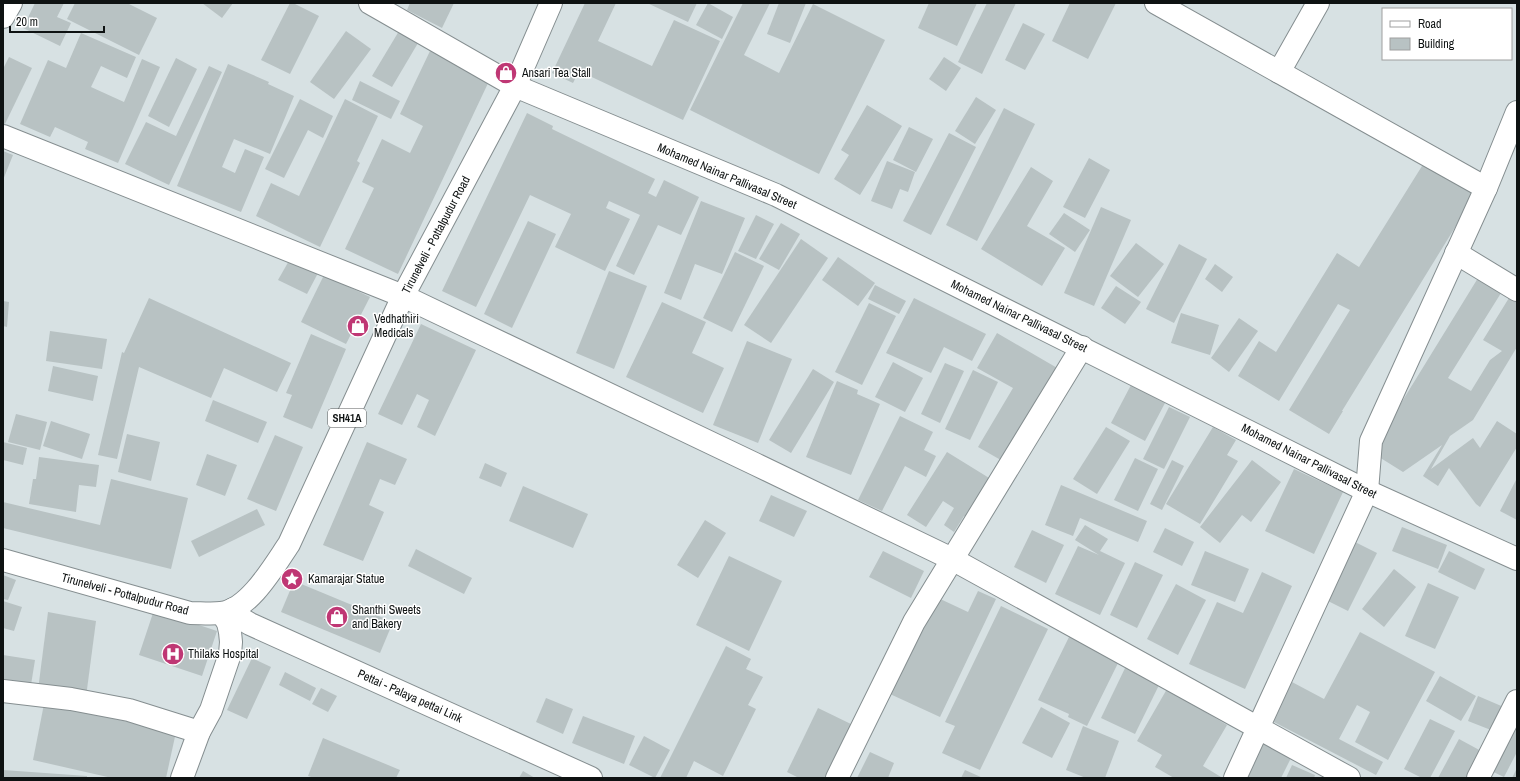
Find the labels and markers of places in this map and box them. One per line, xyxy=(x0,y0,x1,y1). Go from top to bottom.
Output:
shop icon: Ansari Tea Stall xyxy=(493,60,519,86)
place label: Ansari Tea Stall xyxy=(521,65,591,81)
place label: Vedhathiri Medicals xyxy=(374,311,419,341)
shop icon: Vedhathiri Medicals xyxy=(345,313,371,339)
place icon: Kamarajar Statue xyxy=(279,566,305,592)
place label: Kamarajar Statue xyxy=(308,571,385,587)
place label: Shanthi Sweets and Bakery xyxy=(352,602,421,632)
shop icon: Shanthi Sweets and Bakery xyxy=(324,604,350,630)
hospital icon: Thilaks Hospital xyxy=(160,641,186,667)
place label: Thilaks Hospital xyxy=(188,646,259,662)

